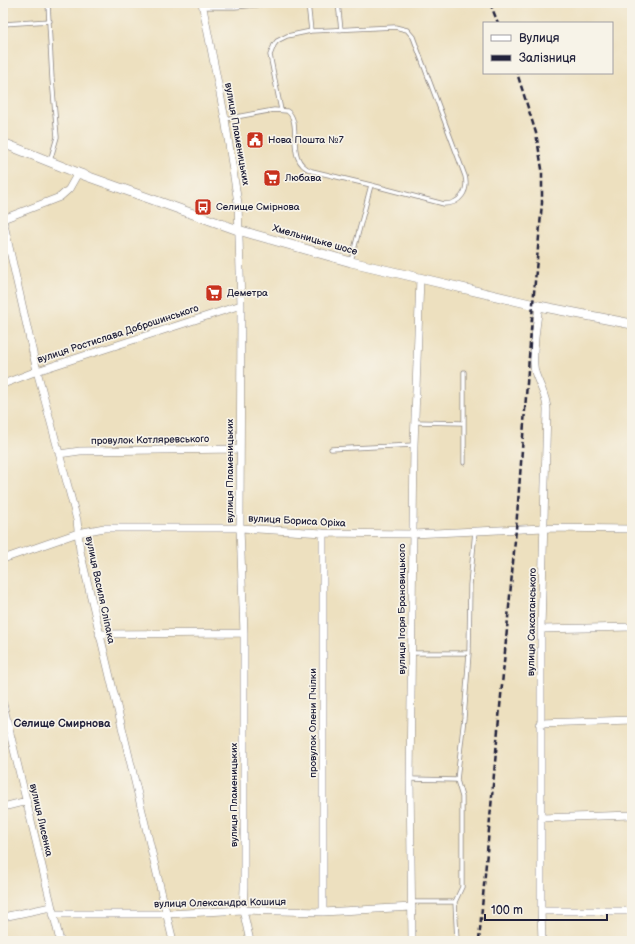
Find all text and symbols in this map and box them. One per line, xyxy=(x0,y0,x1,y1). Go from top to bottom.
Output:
legend xyxy=(483,22,613,74)
text: Вулиця xyxy=(519,31,560,46)
text: Залізниця xyxy=(519,51,576,66)
street label: вулиця Пламеницьких xyxy=(222,82,252,187)
public building icon: Нова Пошта №7 xyxy=(245,130,265,150)
place label: Нова Пошта №7 xyxy=(268,134,344,146)
supermarket icon: Любава xyxy=(262,168,282,188)
place label: Любава xyxy=(284,172,321,184)
bus stop icon: Селище Смірнова xyxy=(193,197,213,217)
place label: Селище Смірнова xyxy=(216,201,300,213)
street label: Хмельницьке шосе xyxy=(271,222,359,258)
supermarket icon: Деметра xyxy=(204,283,224,303)
place label: Деметра xyxy=(227,287,268,299)
street label: вулиця Ростислава Доброшинського xyxy=(36,302,200,366)
street label: вулиця Пламеницьких xyxy=(224,419,236,523)
street label: провулок Котляревського xyxy=(91,433,209,447)
street label: вулиця Бориса Оріха xyxy=(248,512,346,530)
street label: вулиця Василя Сліпака xyxy=(83,535,117,645)
street label: вулиця Ігоря Брановицького xyxy=(396,543,408,675)
street label: вулиця Саксаганського xyxy=(525,568,539,676)
street label: провулок Олени Пчілки xyxy=(307,668,319,778)
district label: Селище Смирнова xyxy=(14,717,111,730)
street label: вулиця Пламеницьких xyxy=(228,743,240,847)
street label: вулиця Лисенка xyxy=(27,782,55,858)
street label: вулиця Олександра Кошиця xyxy=(154,896,287,910)
scale bar xyxy=(485,896,607,922)
text: 100 m xyxy=(491,903,523,918)

